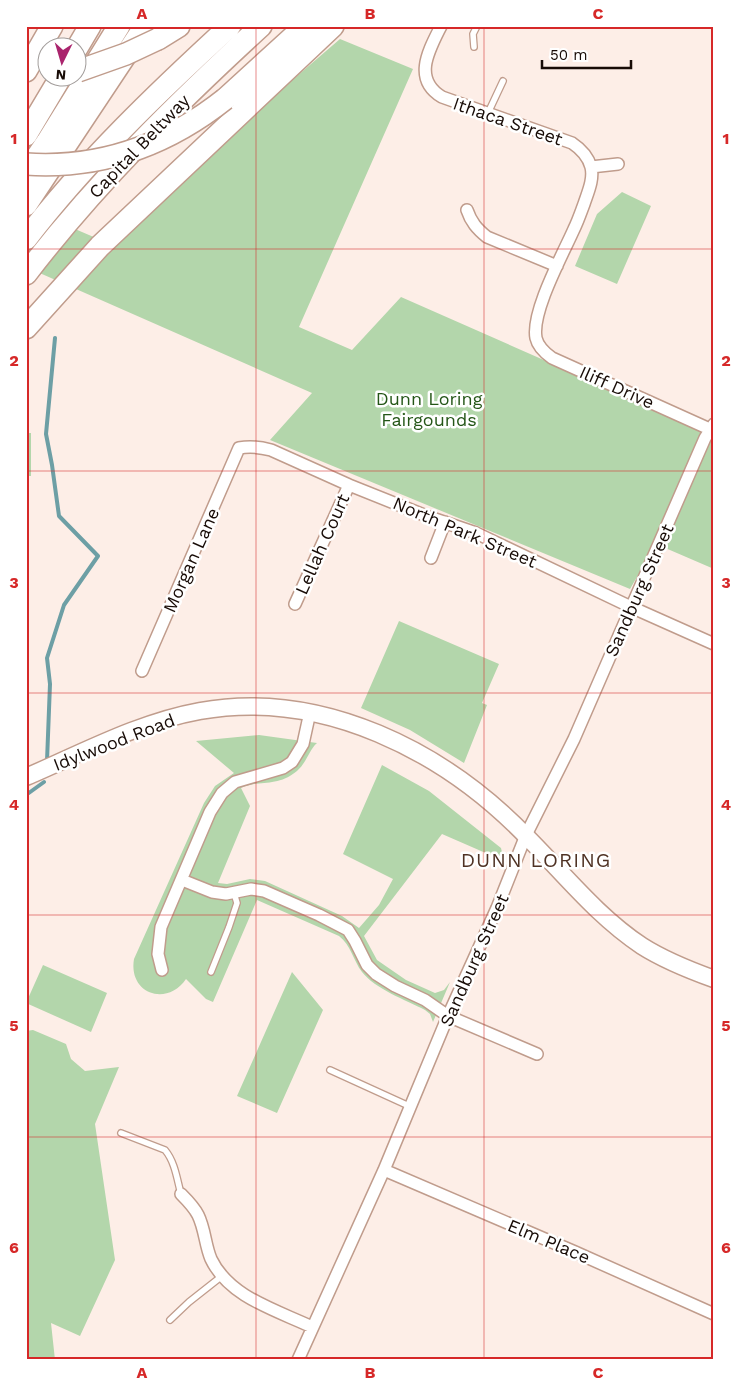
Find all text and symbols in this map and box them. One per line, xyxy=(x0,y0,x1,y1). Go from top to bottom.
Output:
text: A xyxy=(137,4,148,23)
text: B xyxy=(365,4,376,23)
text: C xyxy=(593,4,604,23)
north arrow xyxy=(38,38,88,88)
scale bar xyxy=(542,38,631,70)
text: 50 m xyxy=(550,46,587,64)
text: N xyxy=(55,67,67,83)
street label: Capital Beltway xyxy=(84,89,194,202)
street label: Ithaca Street xyxy=(451,92,566,150)
text: 1 xyxy=(11,129,17,148)
text: 1 xyxy=(723,129,729,148)
text: 2 xyxy=(9,351,19,370)
text: 2 xyxy=(721,351,731,370)
street label: Iliff Drive xyxy=(576,361,658,413)
park label: Dunn Loring Fairgounds xyxy=(376,388,483,430)
street label: Lellah Court xyxy=(290,490,354,598)
street label: North Park Street xyxy=(390,492,540,572)
street label: Morgan Lane xyxy=(159,504,223,616)
street label: Sandburg Street xyxy=(600,520,678,660)
text: 3 xyxy=(9,573,19,592)
text: 3 xyxy=(721,573,731,592)
street label: Idylwood Road xyxy=(50,709,178,775)
text: 4 xyxy=(9,795,19,814)
text: 4 xyxy=(721,795,731,814)
district label: DUNN LORING xyxy=(461,848,611,872)
street label: Sandburg Street xyxy=(435,890,513,1030)
text: 5 xyxy=(9,1016,19,1035)
text: 5 xyxy=(721,1016,731,1035)
street label: Elm Place xyxy=(505,1214,593,1268)
text: 6 xyxy=(9,1238,19,1257)
text: 6 xyxy=(721,1238,731,1257)
text: A xyxy=(137,1363,148,1382)
text: B xyxy=(365,1363,376,1382)
text: C xyxy=(593,1363,604,1382)

